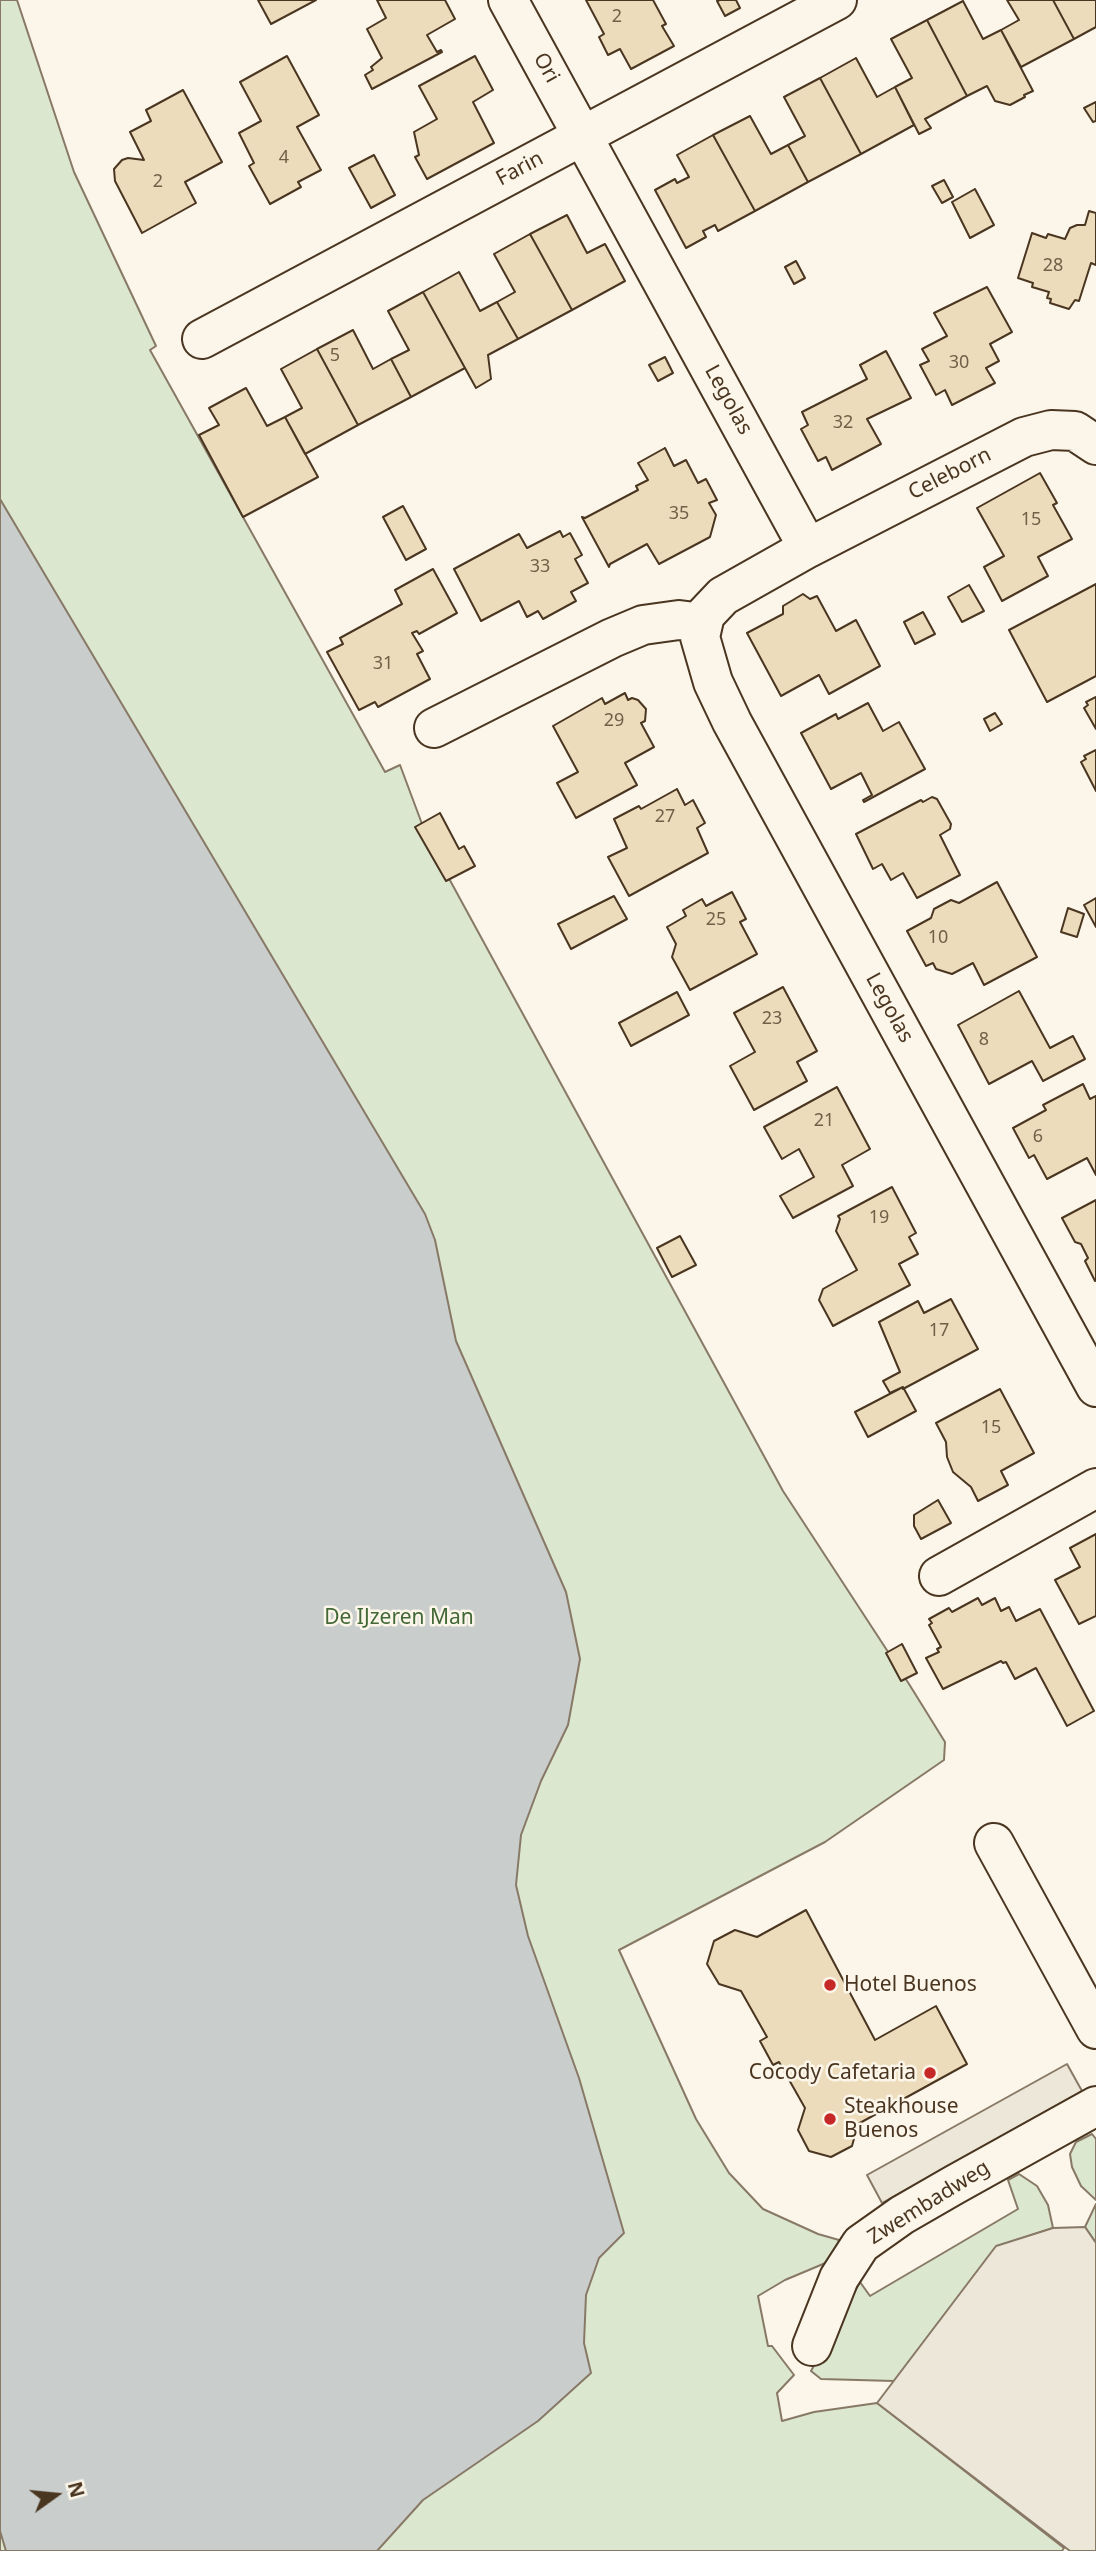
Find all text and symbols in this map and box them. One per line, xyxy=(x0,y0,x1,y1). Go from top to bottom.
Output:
house number: 2 xyxy=(612,6,622,28)
street label: Ori xyxy=(528,49,564,87)
street label: Farin xyxy=(492,146,548,192)
house number: 4 xyxy=(279,147,289,169)
house number: 2 xyxy=(153,171,163,193)
house number: 28 xyxy=(1043,255,1063,277)
house number: 5 xyxy=(330,345,340,367)
house number: 30 xyxy=(949,352,969,374)
street label: Legolas xyxy=(699,361,757,439)
house number: 32 xyxy=(833,412,853,434)
street label: Celeborn xyxy=(904,442,996,506)
house number: 35 xyxy=(669,503,689,525)
house number: 15 xyxy=(1021,509,1041,531)
house number: 33 xyxy=(530,556,550,578)
house number: 31 xyxy=(373,653,393,675)
house number: 29 xyxy=(604,710,624,732)
house number: 27 xyxy=(655,806,675,828)
house number: 25 xyxy=(706,909,726,931)
house number: 10 xyxy=(928,927,948,949)
street label: Legolas xyxy=(860,969,918,1047)
house number: 23 xyxy=(762,1008,782,1030)
house number: 8 xyxy=(979,1029,989,1051)
house number: 21 xyxy=(814,1110,834,1132)
house number: 6 xyxy=(1033,1126,1043,1148)
house number: 19 xyxy=(869,1207,889,1229)
house number: 17 xyxy=(929,1320,949,1342)
house number: 15 xyxy=(981,1417,1001,1439)
park label: De IJzeren Man xyxy=(324,1605,474,1631)
place label: Hotel Buenos xyxy=(844,1972,977,1998)
marker: Hotel Buenos xyxy=(822,1977,838,1993)
place label: Cocody Cafetaria xyxy=(749,2060,916,2086)
marker: Cocody Cafetaria xyxy=(922,2065,938,2081)
place label: Steakhouse Buenos xyxy=(844,2094,959,2144)
marker: Steakhouse Buenos xyxy=(822,2111,838,2127)
street label: Zwembadweg xyxy=(863,2156,995,2250)
north arrow xyxy=(21,2460,91,2530)
text: N xyxy=(62,2479,91,2500)

